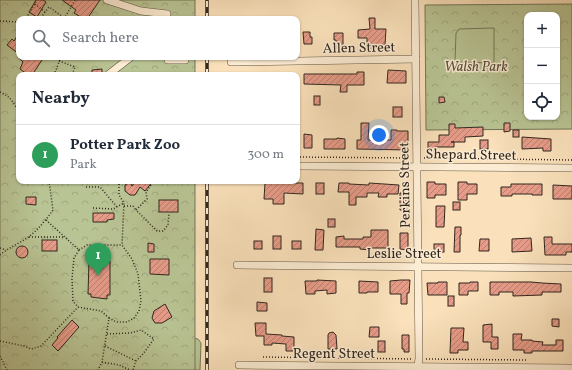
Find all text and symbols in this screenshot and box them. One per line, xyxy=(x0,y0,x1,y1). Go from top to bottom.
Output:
map controls xyxy=(524,12,560,120)
button: + xyxy=(524,12,560,48)
search box xyxy=(16,16,300,60)
icon: search xyxy=(30,27,52,49)
text: Search here xyxy=(62,28,139,49)
street label: Allen Street xyxy=(323,38,396,59)
button: − xyxy=(524,48,560,84)
park label: Walsh Park xyxy=(444,58,508,77)
button: locate xyxy=(524,84,560,120)
text: Nearby xyxy=(32,87,90,110)
your location xyxy=(369,125,389,145)
text: Potter Park Zoo xyxy=(70,135,180,156)
street label: Perkins Street xyxy=(395,142,416,228)
street label: Shepard Street xyxy=(425,145,517,166)
text: 1 xyxy=(42,146,48,164)
text: 300 m xyxy=(248,146,284,164)
text: Park xyxy=(70,156,97,174)
pin: 1 xyxy=(85,243,111,276)
street label: Leslie Street xyxy=(367,245,442,264)
street label: Regent Street xyxy=(293,345,375,364)

